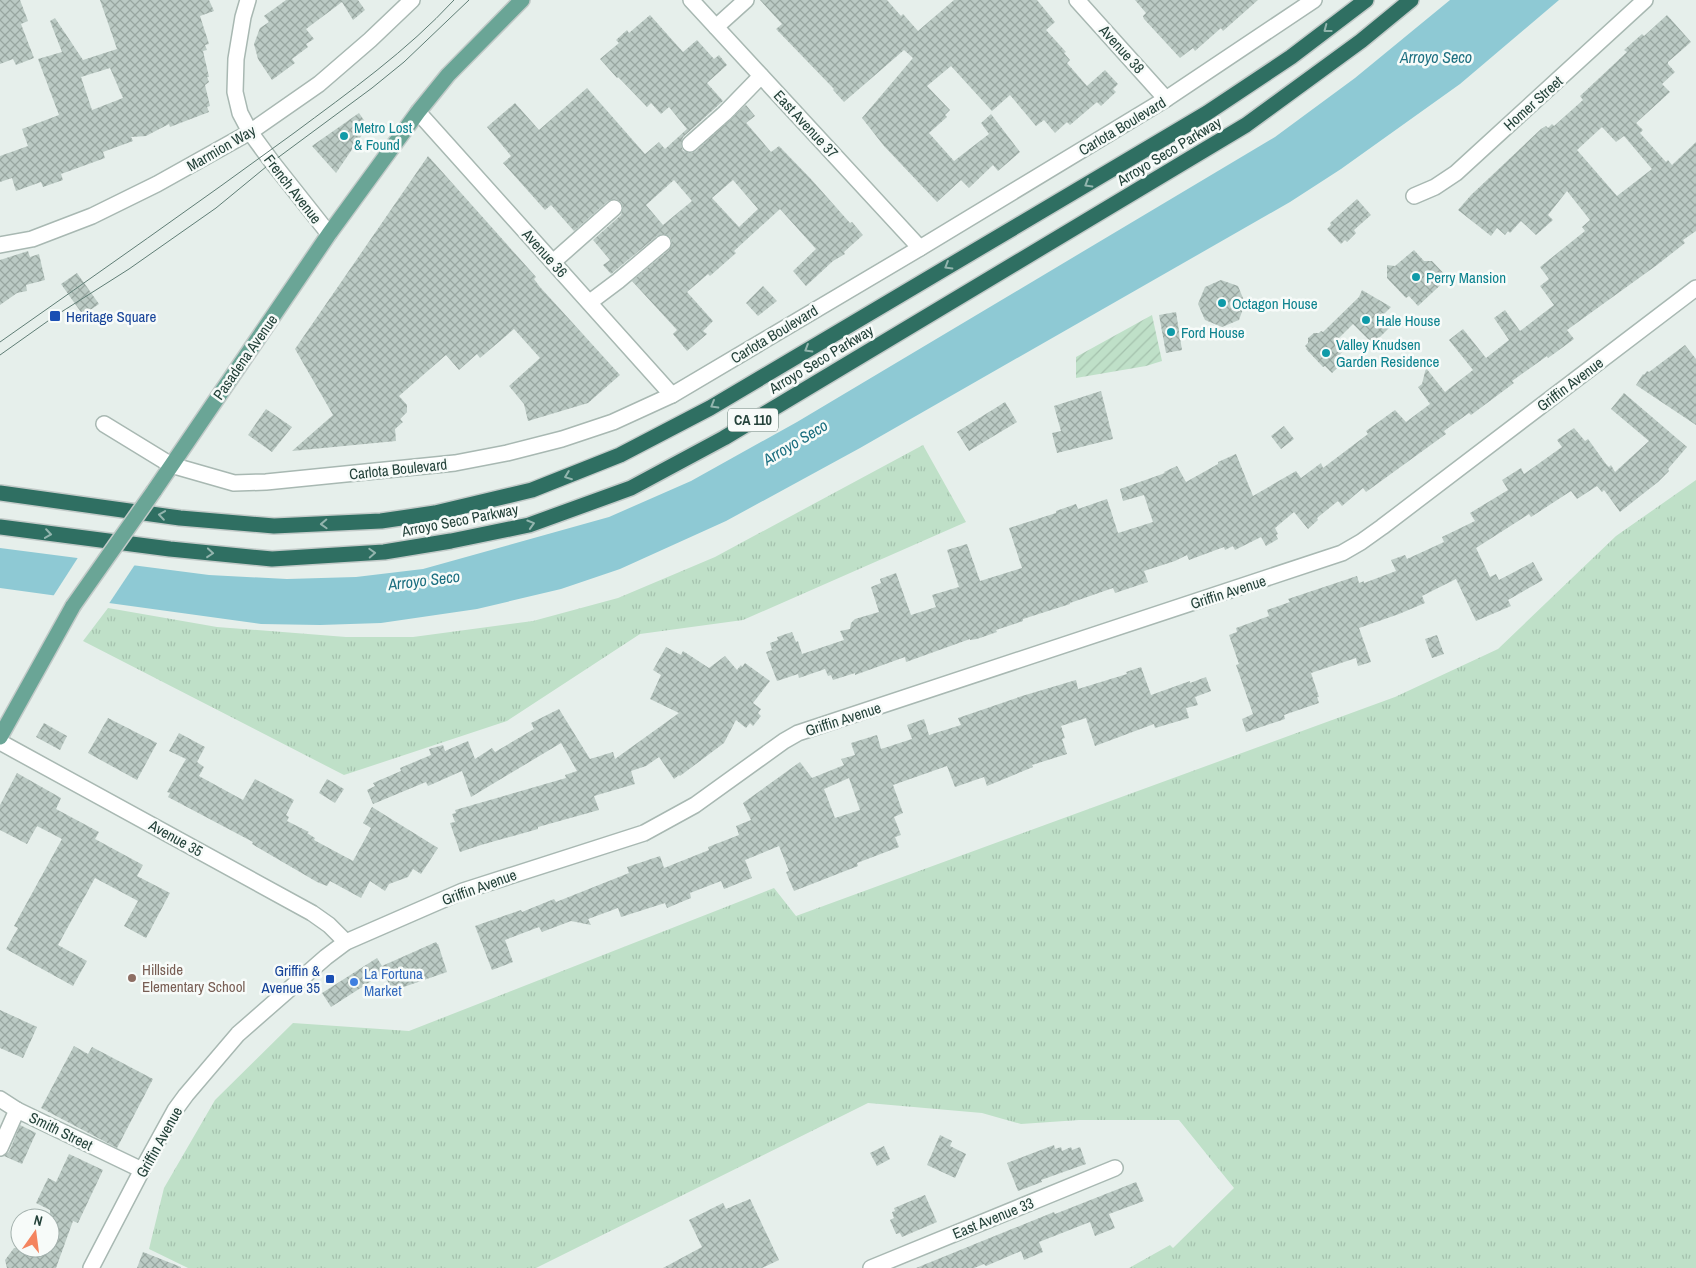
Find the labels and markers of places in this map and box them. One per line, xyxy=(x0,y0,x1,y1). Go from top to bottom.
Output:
place label: Metro Lost & Found xyxy=(354,117,413,155)
marker: Metro Lost & Found xyxy=(338,130,350,142)
place label: Perry Mansion xyxy=(1426,267,1506,288)
marker: Perry Mansion xyxy=(1410,271,1422,283)
place label: Octagon House xyxy=(1232,293,1318,314)
marker: Octagon House xyxy=(1216,297,1228,309)
place label: Heritage Square xyxy=(66,306,156,327)
marker: Heritage Square xyxy=(48,309,62,323)
place label: Hale House xyxy=(1376,310,1440,331)
marker: Hale House xyxy=(1360,314,1372,326)
place label: Ford House xyxy=(1181,322,1245,343)
marker: Ford House xyxy=(1165,326,1177,338)
place label: Valley Knudsen Garden Residence xyxy=(1336,334,1439,372)
marker: Valley Knudsen Garden Residence xyxy=(1320,347,1332,359)
place label: Hillside Elementary School xyxy=(142,959,245,997)
place label: Griffin & Avenue 35 xyxy=(260,960,321,998)
place label: La Fortuna Market xyxy=(364,963,423,1001)
marker: Hillside Elementary School xyxy=(126,972,138,984)
marker: Griffin & Avenue 35 xyxy=(324,973,336,985)
marker: La Fortuna Market xyxy=(348,976,360,988)

